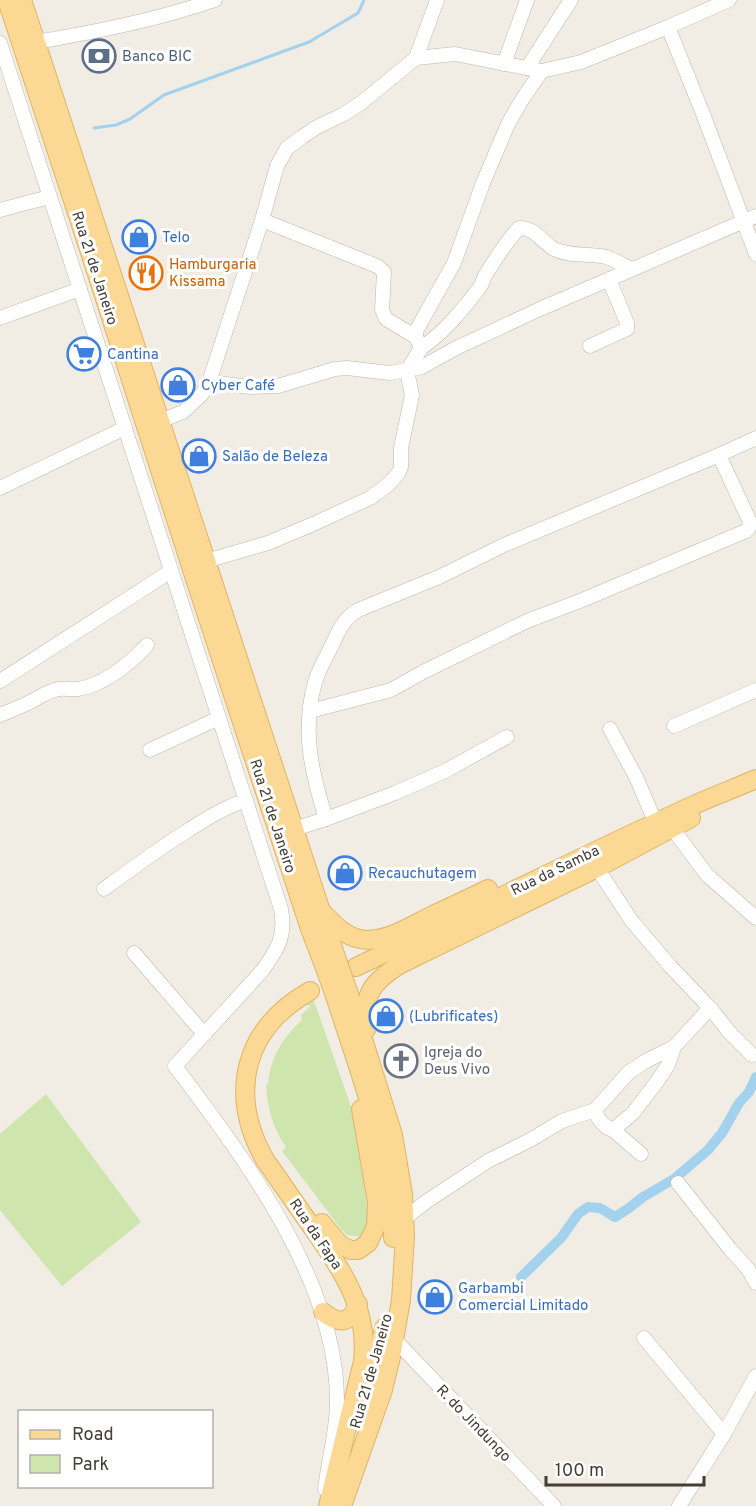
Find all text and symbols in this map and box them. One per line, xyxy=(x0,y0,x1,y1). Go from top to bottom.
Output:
bank icon: Banco BIC xyxy=(81,38,117,74)
place label: Banco BIC xyxy=(122,48,192,67)
street label: Rua 21 de Janeiro xyxy=(66,209,121,328)
shop icon: Telo xyxy=(121,219,157,255)
place label: Telo xyxy=(162,229,190,248)
restaurant icon: Hamburgaria Kissama xyxy=(128,255,164,291)
place label: Hamburgaria Kissama xyxy=(169,256,256,292)
supermarket icon: Cantina xyxy=(66,336,102,372)
place label: Cantina xyxy=(107,346,159,365)
shop icon: Cyber Café xyxy=(160,367,196,403)
place label: Cyber Café xyxy=(201,377,275,396)
shop icon: Salão de Beleza xyxy=(181,438,217,474)
place label: Salão de Beleza xyxy=(222,448,328,467)
street label: Rua 21 de Janeiro xyxy=(244,757,299,876)
street label: Rua da Samba xyxy=(508,842,603,901)
shop icon: Recauchutagem xyxy=(327,855,363,891)
place label: Recauchutagem xyxy=(368,865,477,884)
shop icon: (Lubrificates) xyxy=(368,998,404,1034)
place label: (Lubrificates) xyxy=(409,1008,498,1027)
church icon: Igreja do Deus Vivo xyxy=(383,1043,419,1079)
place label: Igreja do Deus Vivo xyxy=(424,1044,490,1080)
street label: Rua da Fapa xyxy=(284,1196,345,1274)
shop icon: Garbambi Comercial Limitado xyxy=(417,1279,453,1315)
place label: Garbambi Comercial Limitado xyxy=(458,1280,588,1316)
street label: Rua 21 de Janeiro xyxy=(347,1312,398,1431)
street label: R. do Jindungo xyxy=(431,1381,515,1467)
legend xyxy=(18,1410,213,1488)
text: Road xyxy=(72,1424,114,1447)
scale bar xyxy=(546,1449,704,1487)
text: Park xyxy=(72,1454,109,1477)
text: 100 m xyxy=(555,1460,604,1483)

